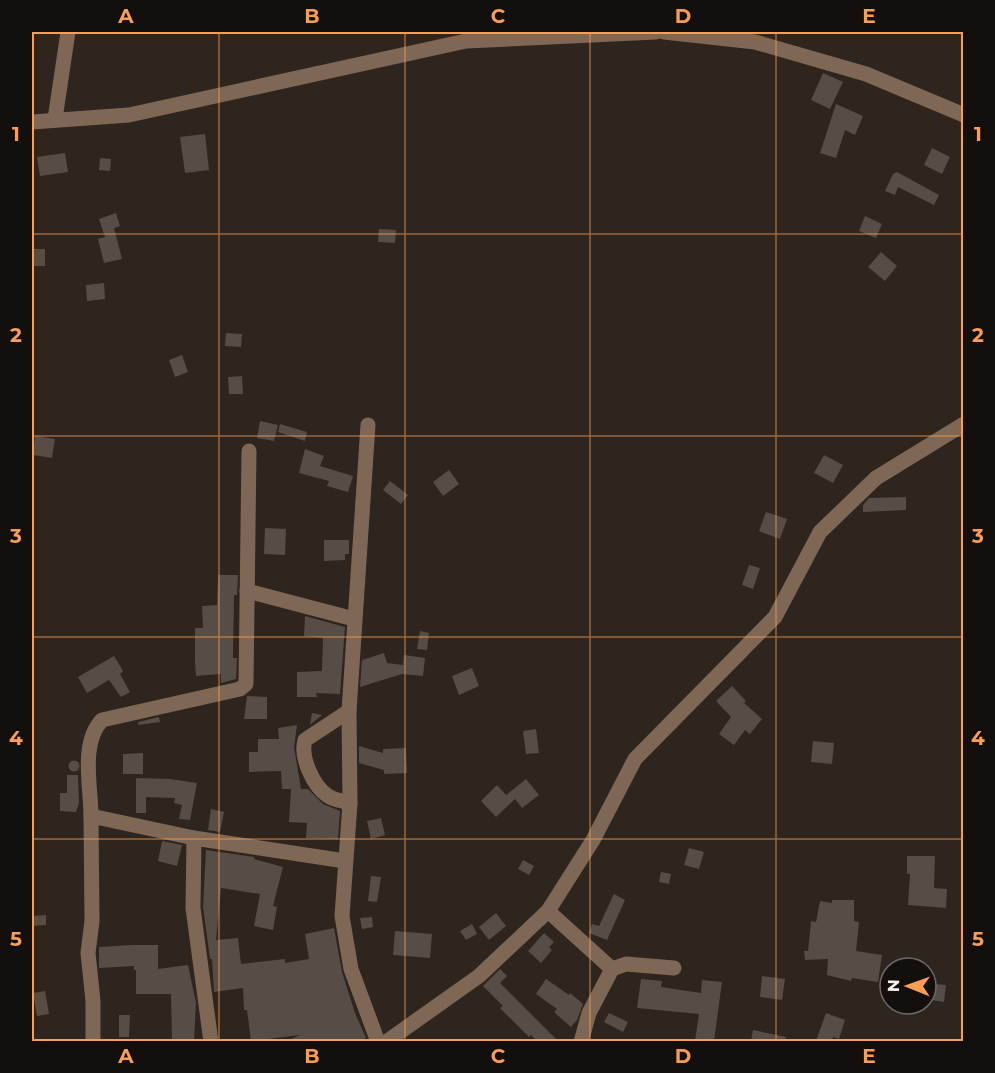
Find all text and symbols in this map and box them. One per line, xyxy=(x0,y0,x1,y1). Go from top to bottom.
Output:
text: A xyxy=(117,4,134,28)
text: B xyxy=(304,4,320,28)
text: C xyxy=(491,4,506,28)
text: D xyxy=(675,4,691,28)
text: E xyxy=(862,4,876,28)
text: 1 xyxy=(12,122,20,146)
text: 1 xyxy=(974,122,982,146)
text: 2 xyxy=(10,323,22,347)
text: 2 xyxy=(972,323,984,347)
text: 3 xyxy=(9,524,22,548)
text: 3 xyxy=(971,524,984,548)
text: 4 xyxy=(9,726,23,750)
text: 4 xyxy=(971,726,985,750)
text: 5 xyxy=(10,927,22,951)
text: 5 xyxy=(972,927,984,951)
north arrow xyxy=(878,956,938,1016)
text: N xyxy=(884,979,903,992)
text: A xyxy=(117,1044,134,1068)
text: B xyxy=(304,1044,320,1068)
text: C xyxy=(491,1044,506,1068)
text: D xyxy=(675,1044,691,1068)
text: E xyxy=(862,1044,876,1068)

